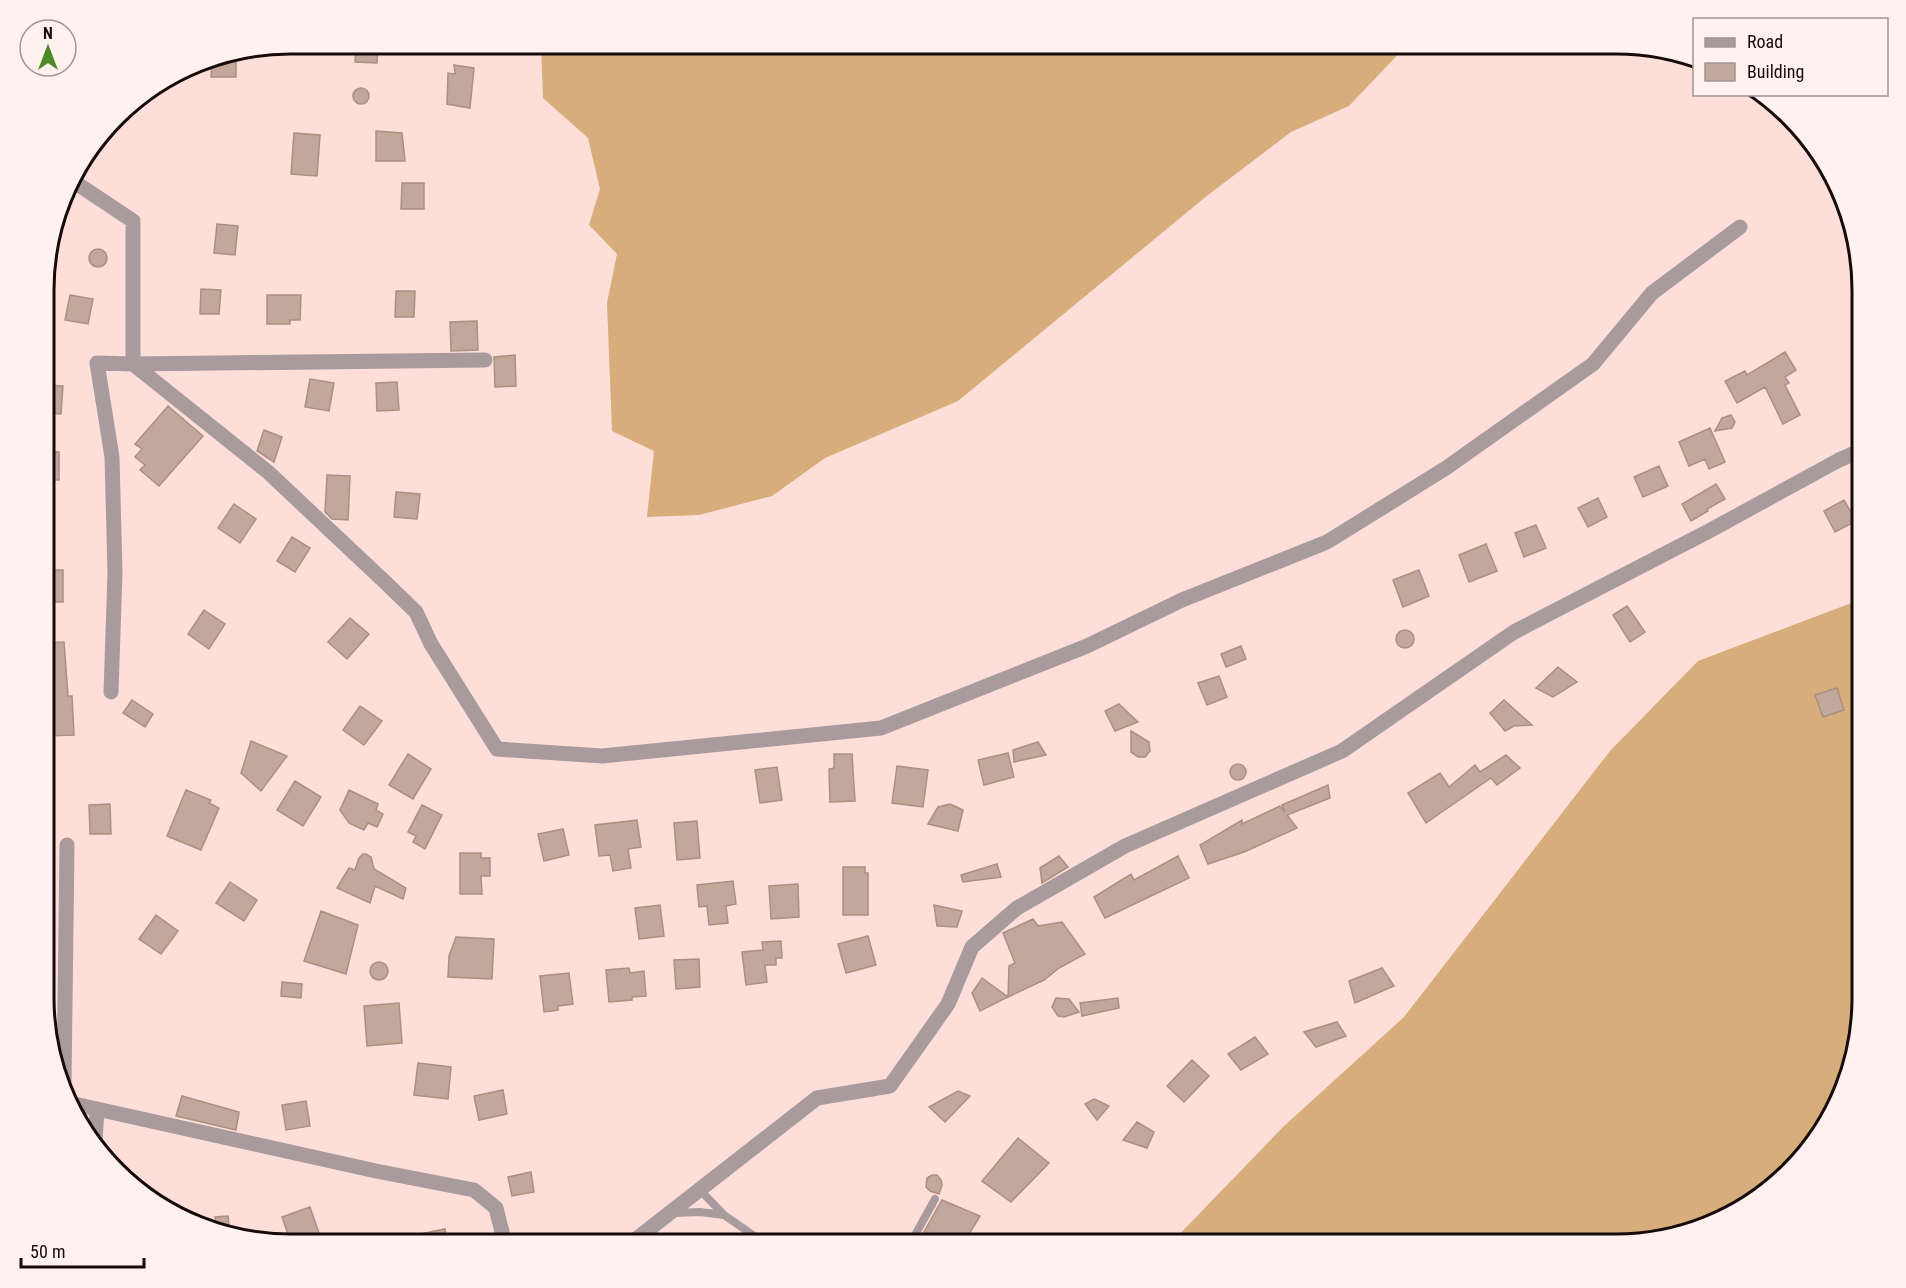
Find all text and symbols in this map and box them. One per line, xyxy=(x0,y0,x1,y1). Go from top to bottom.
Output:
north arrow xyxy=(18,18,78,78)
legend xyxy=(1693,18,1888,96)
text: N xyxy=(43,24,53,43)
text: Road xyxy=(1747,31,1783,52)
text: Building xyxy=(1747,61,1804,82)
scale bar xyxy=(21,1231,144,1269)
text: 50 m xyxy=(30,1241,65,1262)

